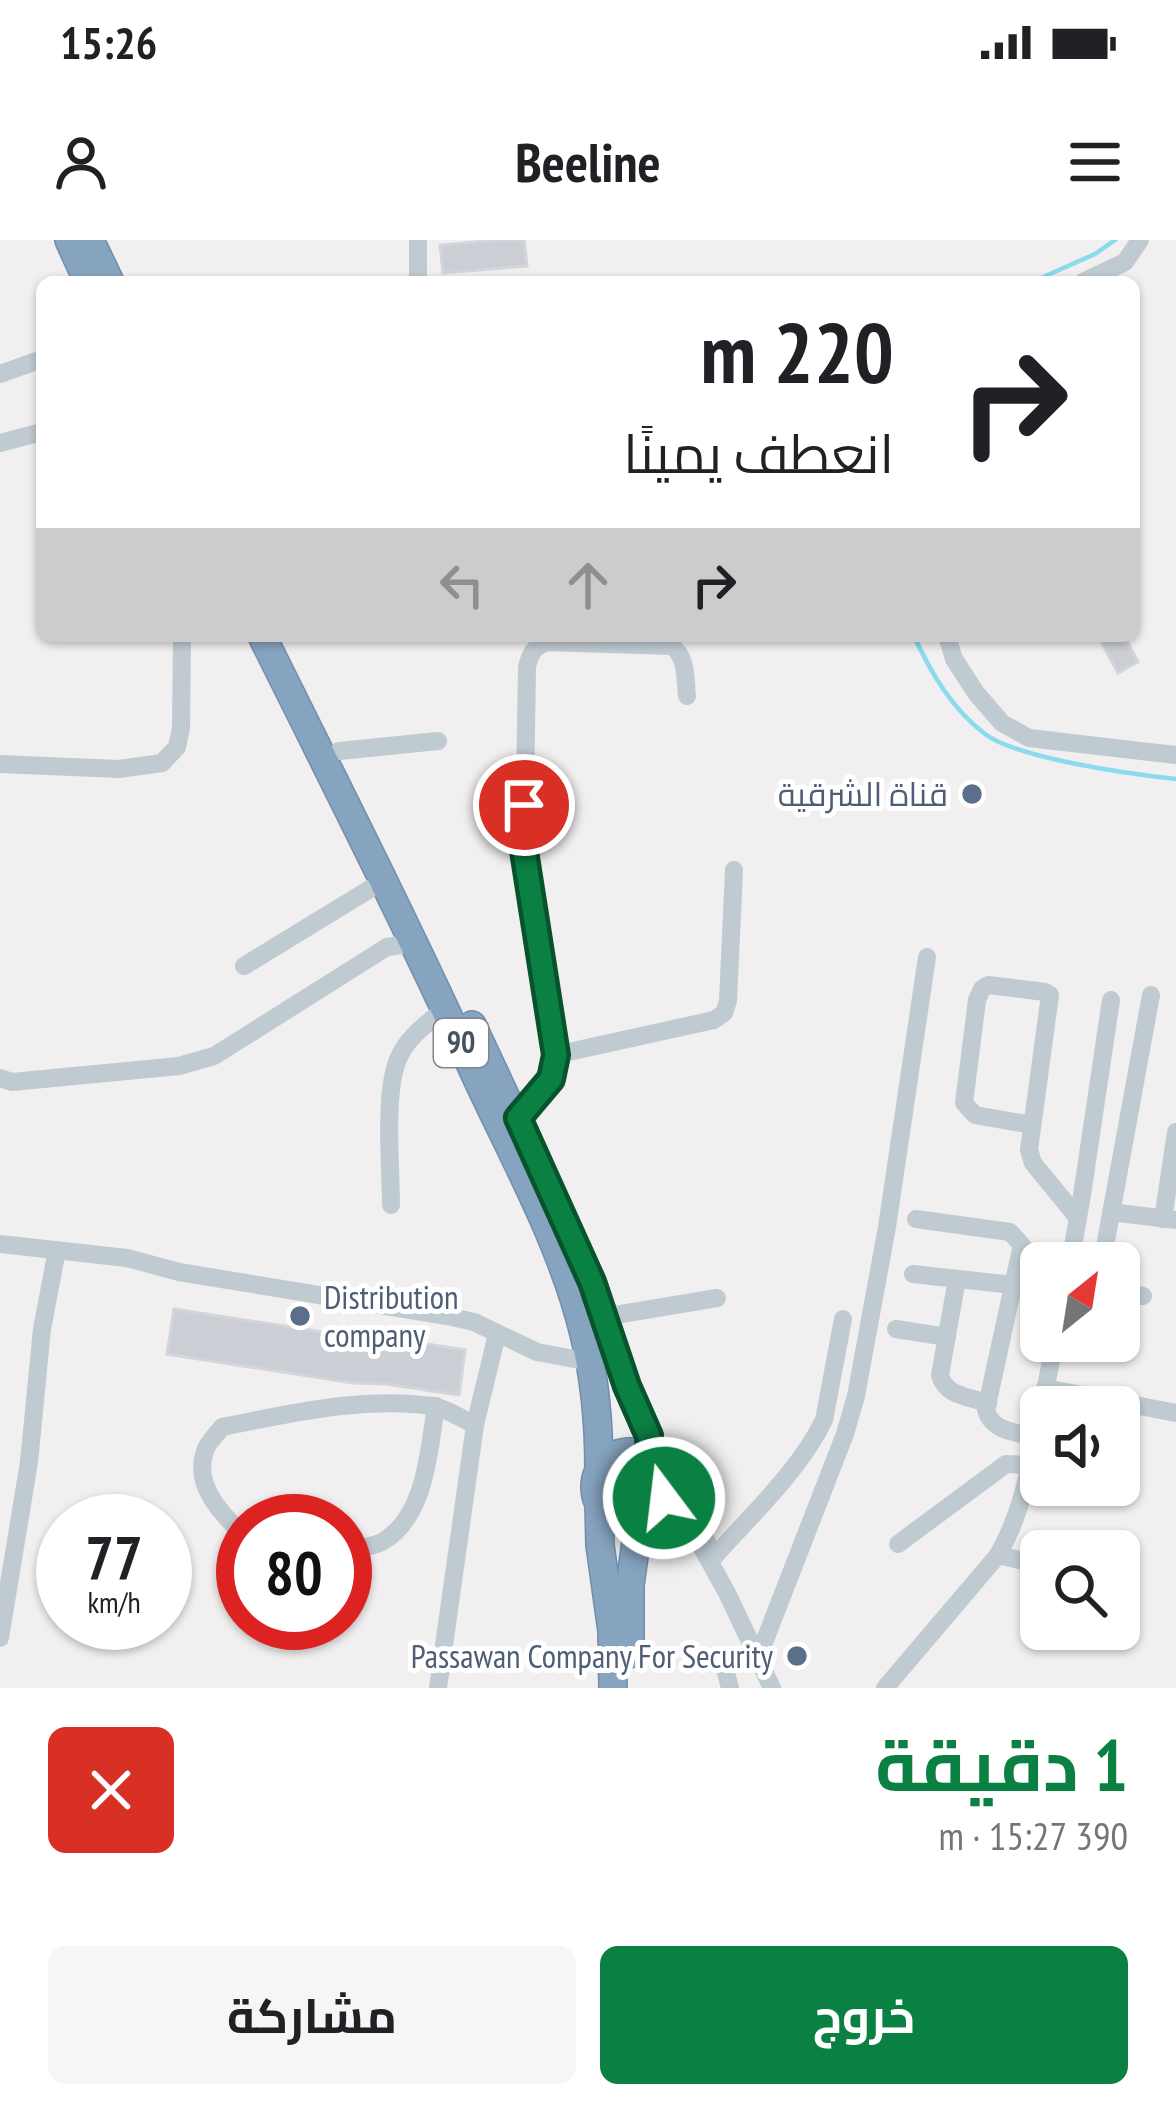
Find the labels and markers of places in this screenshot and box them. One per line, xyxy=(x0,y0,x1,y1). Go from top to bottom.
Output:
pin xyxy=(473,754,575,856)
place label: قناة الشرقية xyxy=(778,772,948,815)
marker: قناة الشرقية xyxy=(959,781,985,807)
place label: Distribution company xyxy=(324,1275,459,1356)
marker: Distribution company xyxy=(287,1303,313,1329)
place label: Passawan Company For Security xyxy=(411,1634,774,1677)
marker: Passawan Company For Security xyxy=(784,1643,810,1669)

